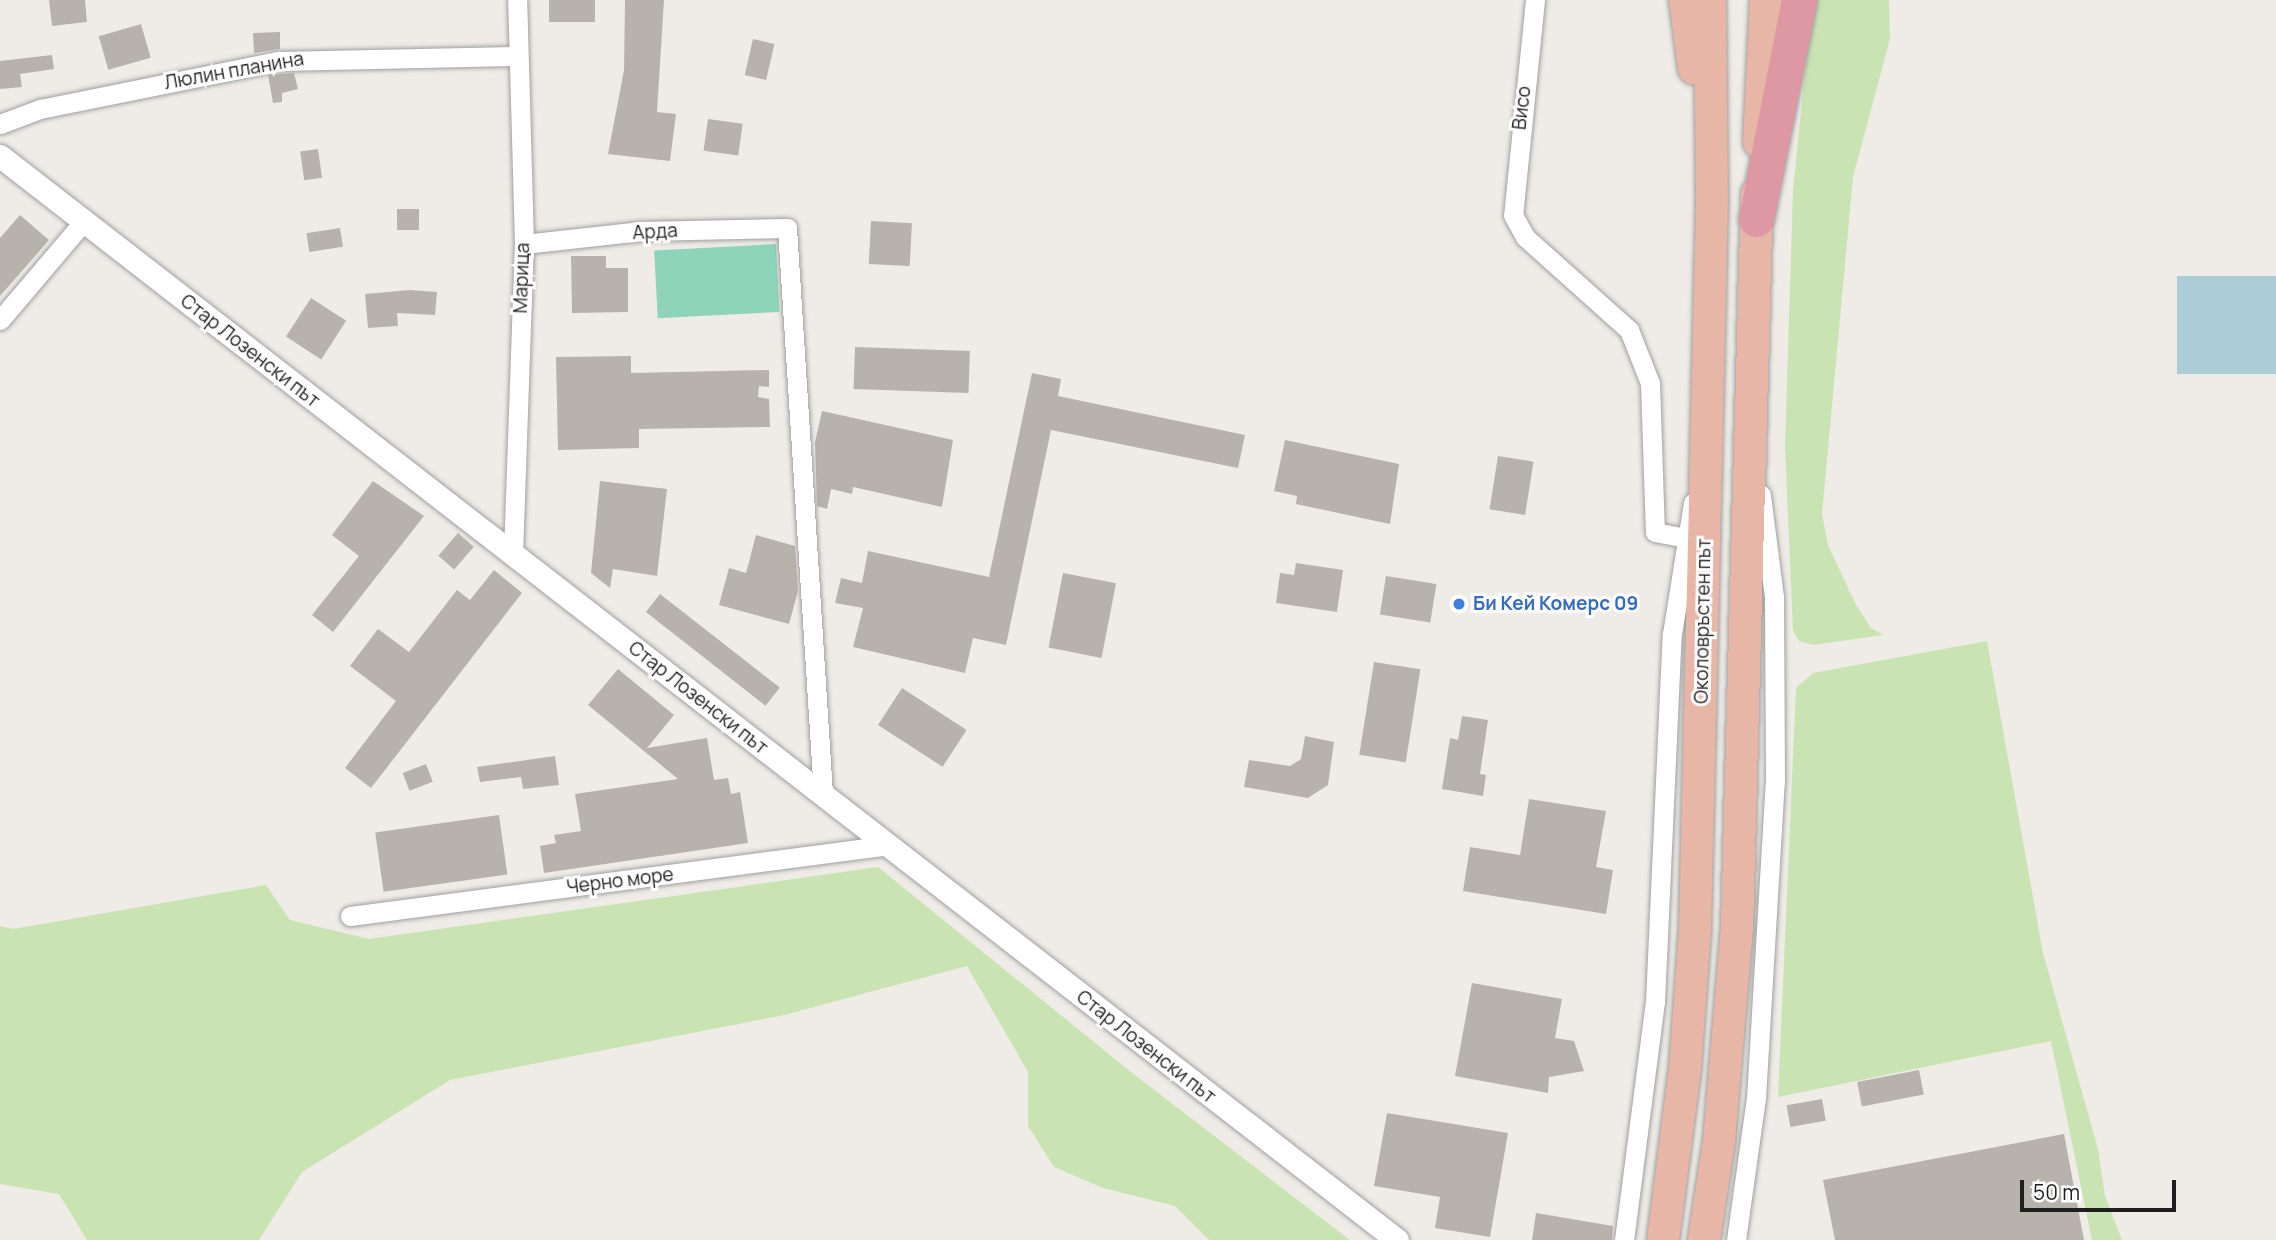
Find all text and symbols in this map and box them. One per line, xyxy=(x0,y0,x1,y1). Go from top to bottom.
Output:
street label: Люлин планина xyxy=(162,48,306,94)
street label: Висо xyxy=(1508,85,1536,131)
street label: Арда xyxy=(632,219,678,245)
street label: Марица xyxy=(509,242,535,314)
street label: Стар Лозенски път xyxy=(176,290,324,412)
street label: Околовръстен път xyxy=(1690,538,1716,704)
place label: Би Кей Комерс 09 xyxy=(1473,593,1638,615)
marker: Би Кей Комерс 09 xyxy=(1451,596,1467,612)
street label: Стар Лозенски път xyxy=(624,637,772,759)
street label: Черно море xyxy=(565,863,675,899)
street label: Стар Лозенски път xyxy=(1072,986,1220,1108)
scale bar xyxy=(2024,1166,2180,1210)
text: 50 m xyxy=(2033,1178,2080,1206)

